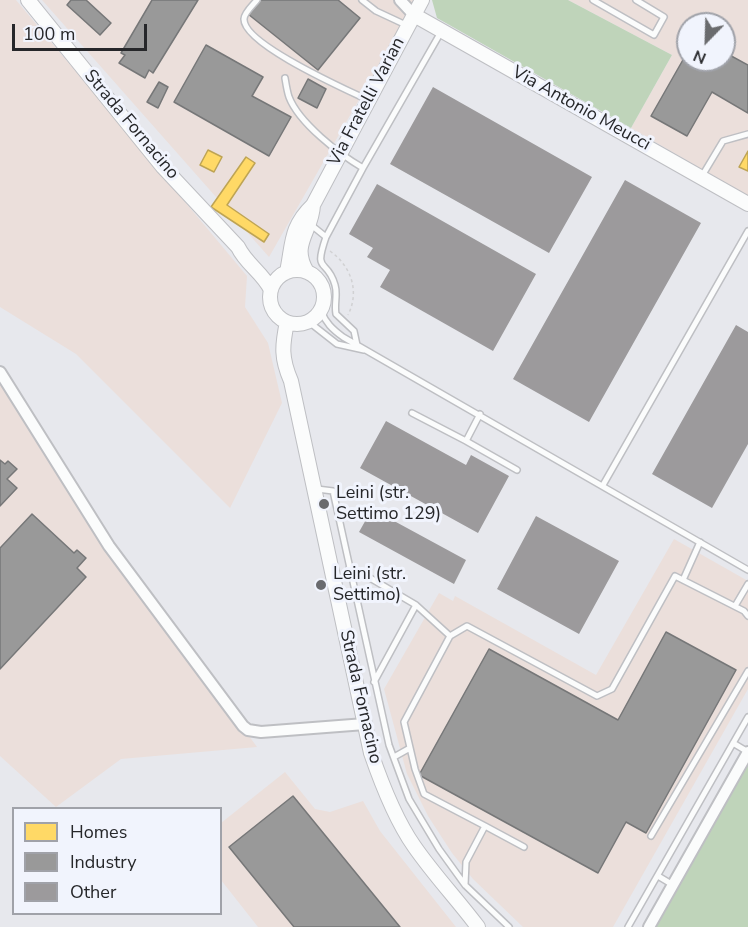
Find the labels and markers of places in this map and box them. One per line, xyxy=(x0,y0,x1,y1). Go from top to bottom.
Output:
place label: Leini (str. Settimo 129) xyxy=(336,483,441,526)
marker: Leini (str. Settimo 129) xyxy=(317,497,331,511)
place label: Leini (str. Settimo) xyxy=(333,564,406,606)
marker: Leini (str. Settimo) xyxy=(314,578,328,592)

